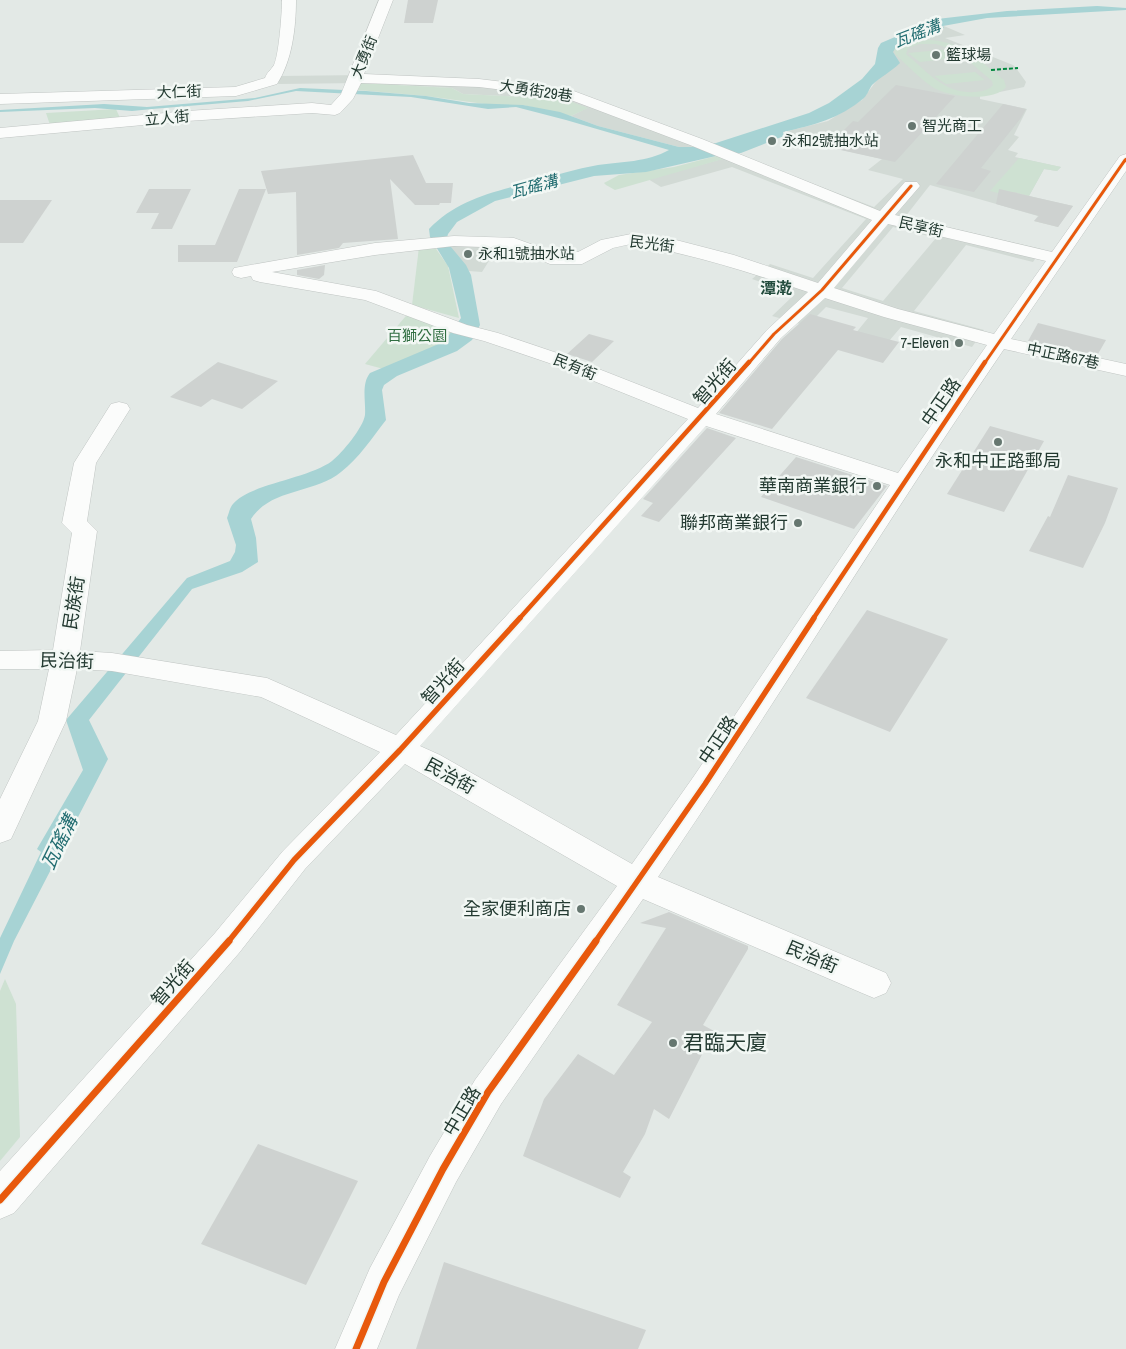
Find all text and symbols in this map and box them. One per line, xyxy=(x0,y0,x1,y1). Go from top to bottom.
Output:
water label: 瓦磘溝 xyxy=(891,13,945,52)
street label: 大勇街 xyxy=(345,32,382,82)
place label: 籃球場 xyxy=(946,44,991,65)
marker: 籃球場 xyxy=(930,49,942,61)
street label: 大勇街29巷 xyxy=(498,74,574,107)
street label: 大仁街 xyxy=(156,80,202,103)
street label: 立人街 xyxy=(144,105,190,130)
place label: 智光商工 xyxy=(922,115,982,136)
marker: 智光商工 xyxy=(906,120,918,132)
place label: 永和2號抽水站 xyxy=(782,130,879,151)
marker: 永和2號抽水站 xyxy=(766,135,778,147)
water label: 瓦磘溝 xyxy=(508,169,562,203)
street label: 民享街 xyxy=(897,211,945,242)
street label: 民光街 xyxy=(628,230,676,257)
place label: 永和1號抽水站 xyxy=(478,243,575,264)
marker: 永和1號抽水站 xyxy=(462,248,474,260)
district label: 潭漧 xyxy=(760,277,792,299)
park label: 百獅公園 xyxy=(387,325,447,346)
place label: 7-Eleven xyxy=(900,332,949,353)
marker: 7-Eleven xyxy=(953,337,965,349)
street label: 中正路67巷 xyxy=(1025,338,1101,373)
street label: 民有街 xyxy=(550,348,600,385)
street label: 智光街 xyxy=(687,353,742,410)
street label: 中正路 xyxy=(915,372,966,431)
marker: 永和中正路郵局 xyxy=(992,436,1004,448)
place label: 永和中正路郵局 xyxy=(935,448,1061,473)
place label: 華南商業銀行 xyxy=(759,473,867,498)
marker: 華南商業銀行 xyxy=(871,480,883,492)
place label: 聯邦商業銀行 xyxy=(680,510,788,535)
marker: 聯邦商業銀行 xyxy=(792,517,804,529)
street label: 民族街 xyxy=(57,574,90,632)
street label: 民治街 xyxy=(40,647,94,674)
street label: 智光街 xyxy=(415,653,470,710)
street label: 中正路 xyxy=(692,710,743,769)
street label: 民治街 xyxy=(421,752,480,800)
water label: 瓦磘溝 xyxy=(35,808,84,873)
place label: 全家便利商店 xyxy=(463,896,571,921)
marker: 全家便利商店 xyxy=(575,903,587,915)
street label: 民治街 xyxy=(782,934,842,979)
street label: 智光街 xyxy=(145,954,200,1011)
place label: 君臨天廈 xyxy=(683,1028,767,1057)
marker: 君臨天廈 xyxy=(667,1037,679,1049)
street label: 中正路 xyxy=(437,1081,486,1140)

